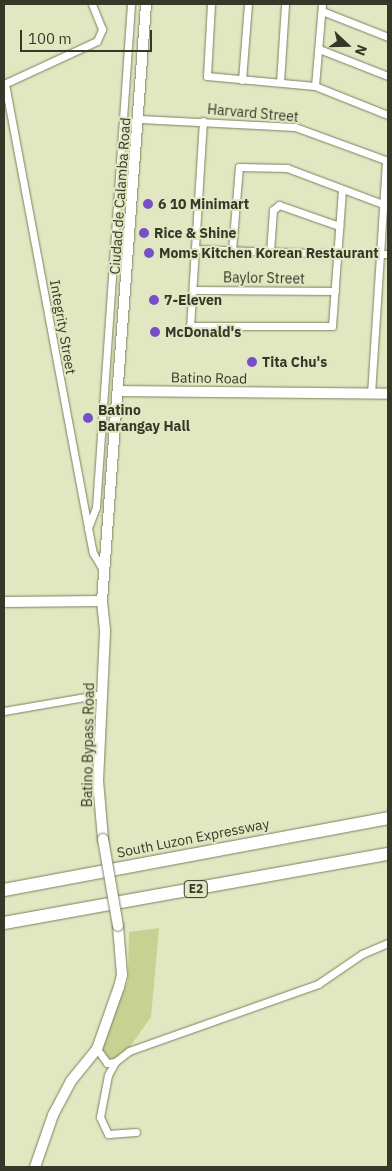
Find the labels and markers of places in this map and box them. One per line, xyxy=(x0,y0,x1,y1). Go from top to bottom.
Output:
place label: 6 10 Minimart xyxy=(158,196,249,212)
marker: 6 10 Minimart xyxy=(142,198,154,210)
place label: Rice & Shine xyxy=(154,225,236,241)
marker: Rice & Shine xyxy=(138,227,150,239)
place label: Moms Kitchen Korean Restaurant xyxy=(159,245,379,261)
marker: Moms Kitchen Korean Restaurant xyxy=(143,247,155,259)
place label: 7-Eleven xyxy=(164,292,222,308)
marker: 7-Eleven xyxy=(148,294,160,306)
place label: McDonald's xyxy=(165,324,241,340)
marker: McDonald's xyxy=(149,326,161,338)
place label: Tita Chu's xyxy=(262,354,327,370)
marker: Tita Chu's xyxy=(246,356,258,368)
place label: Batino Barangay Hall xyxy=(98,402,190,434)
marker: Batino Barangay Hall xyxy=(82,412,94,424)

